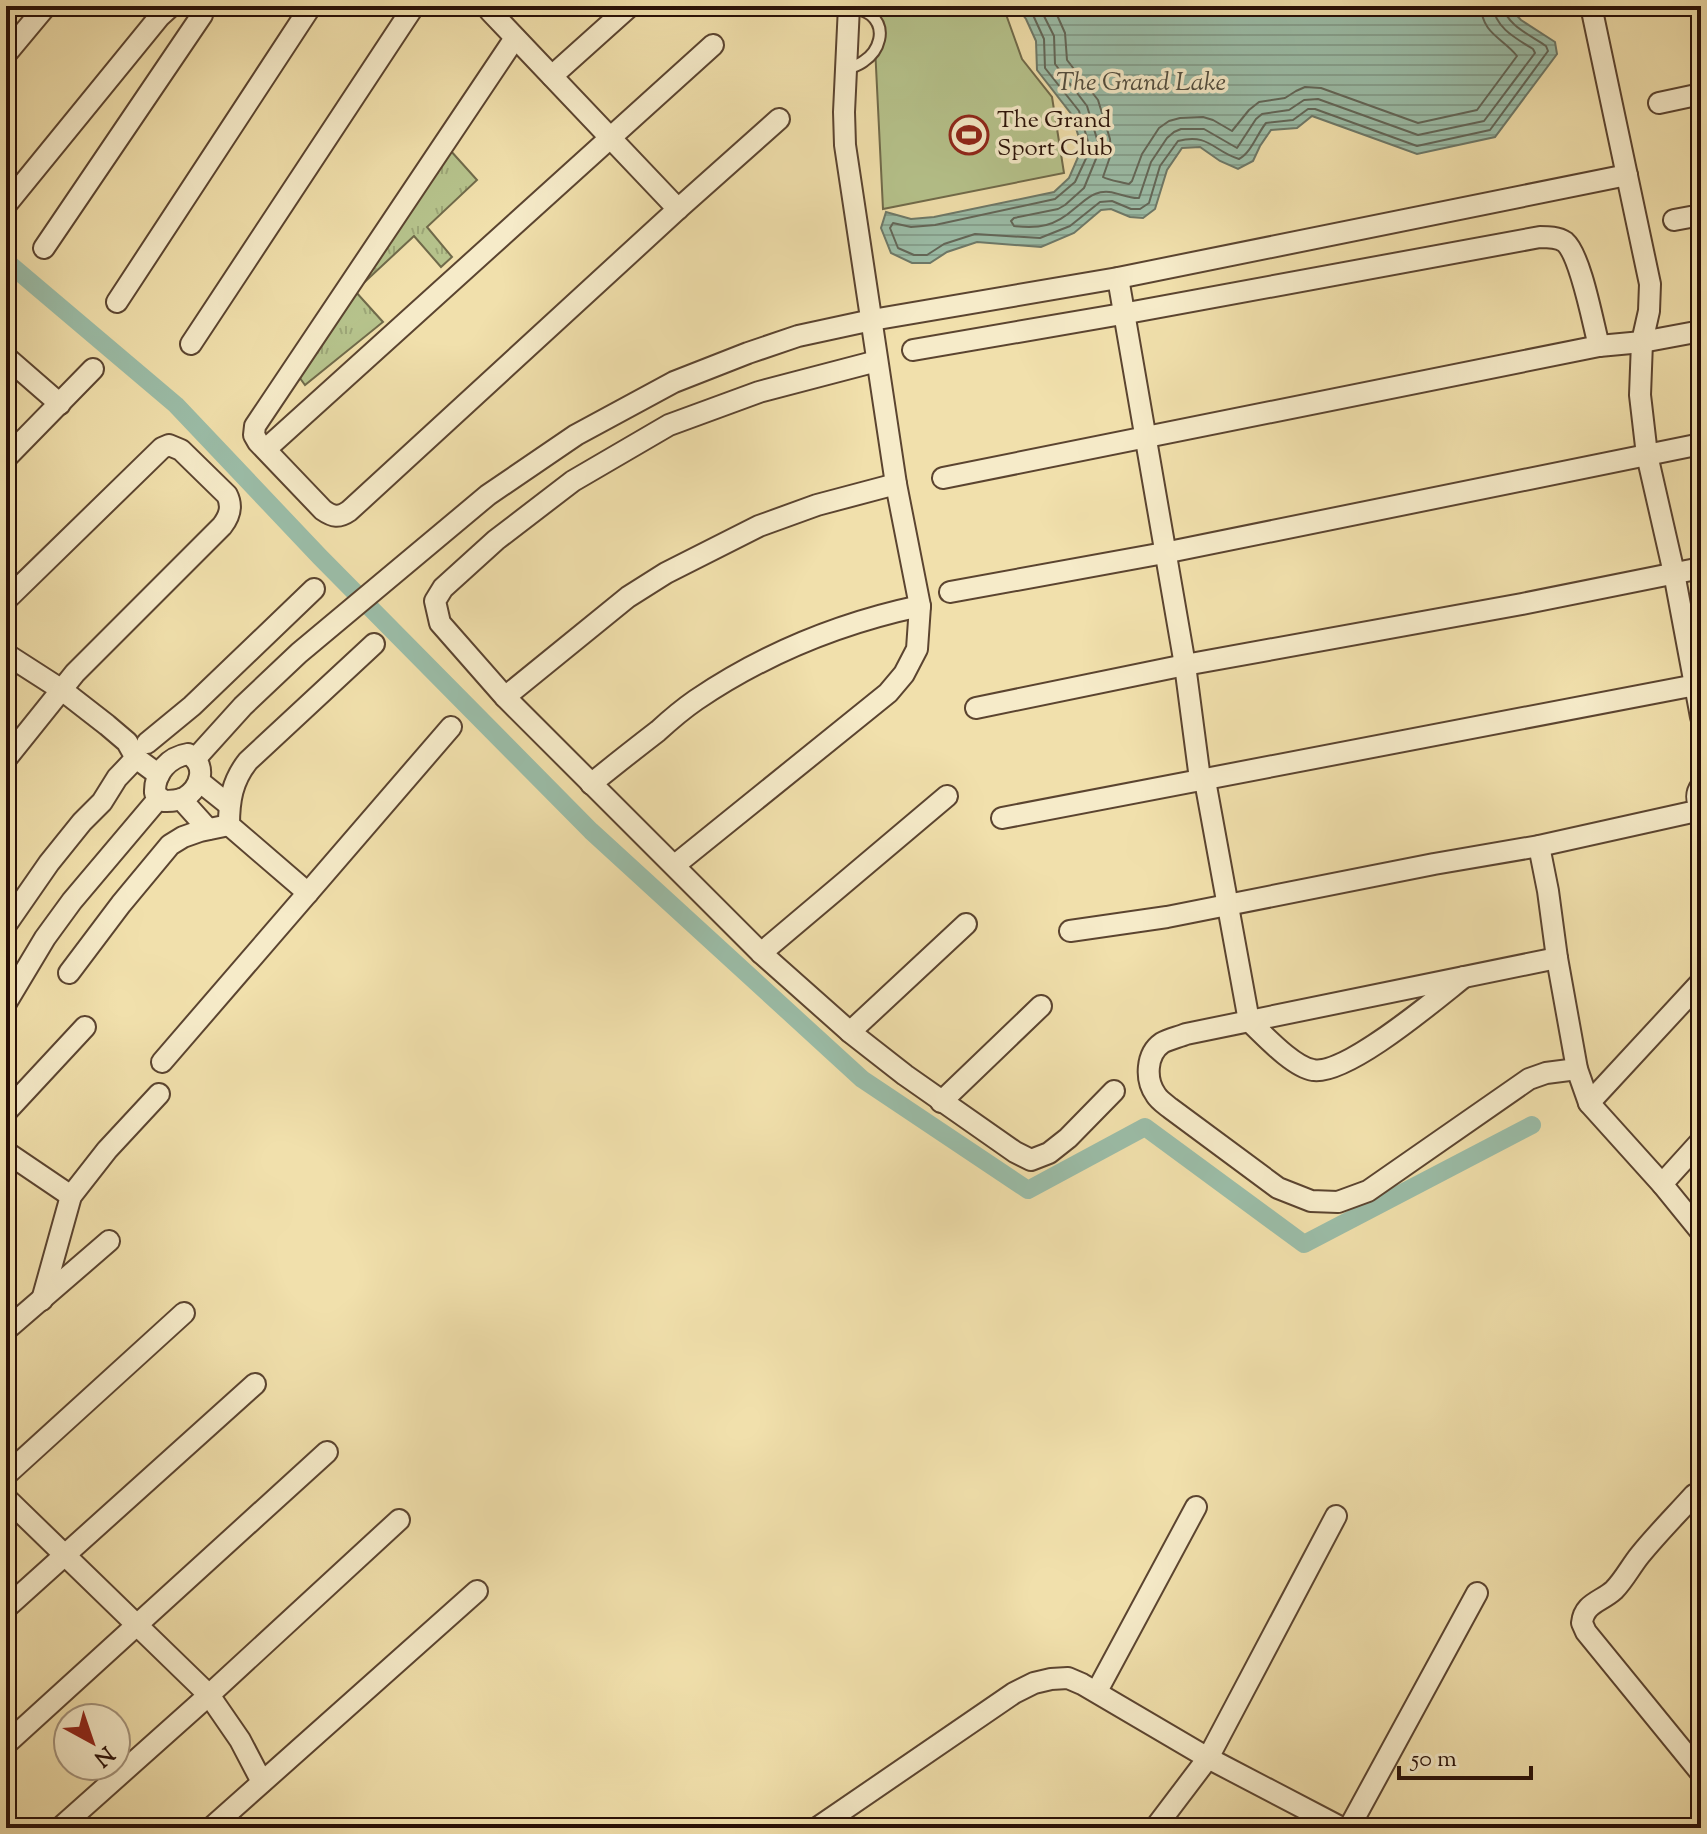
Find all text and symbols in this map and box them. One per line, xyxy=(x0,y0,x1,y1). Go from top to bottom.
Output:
water label: The Grand Lake xyxy=(1056,65,1226,102)
place label: The Grand Sport Club xyxy=(997,104,1113,166)
sports icon: The Grand Sport Club xyxy=(948,114,990,156)
north arrow xyxy=(52,1702,132,1782)
scale bar xyxy=(1399,1730,1531,1780)
text: N xyxy=(86,1737,120,1773)
text: 50 m xyxy=(1409,1743,1457,1777)

